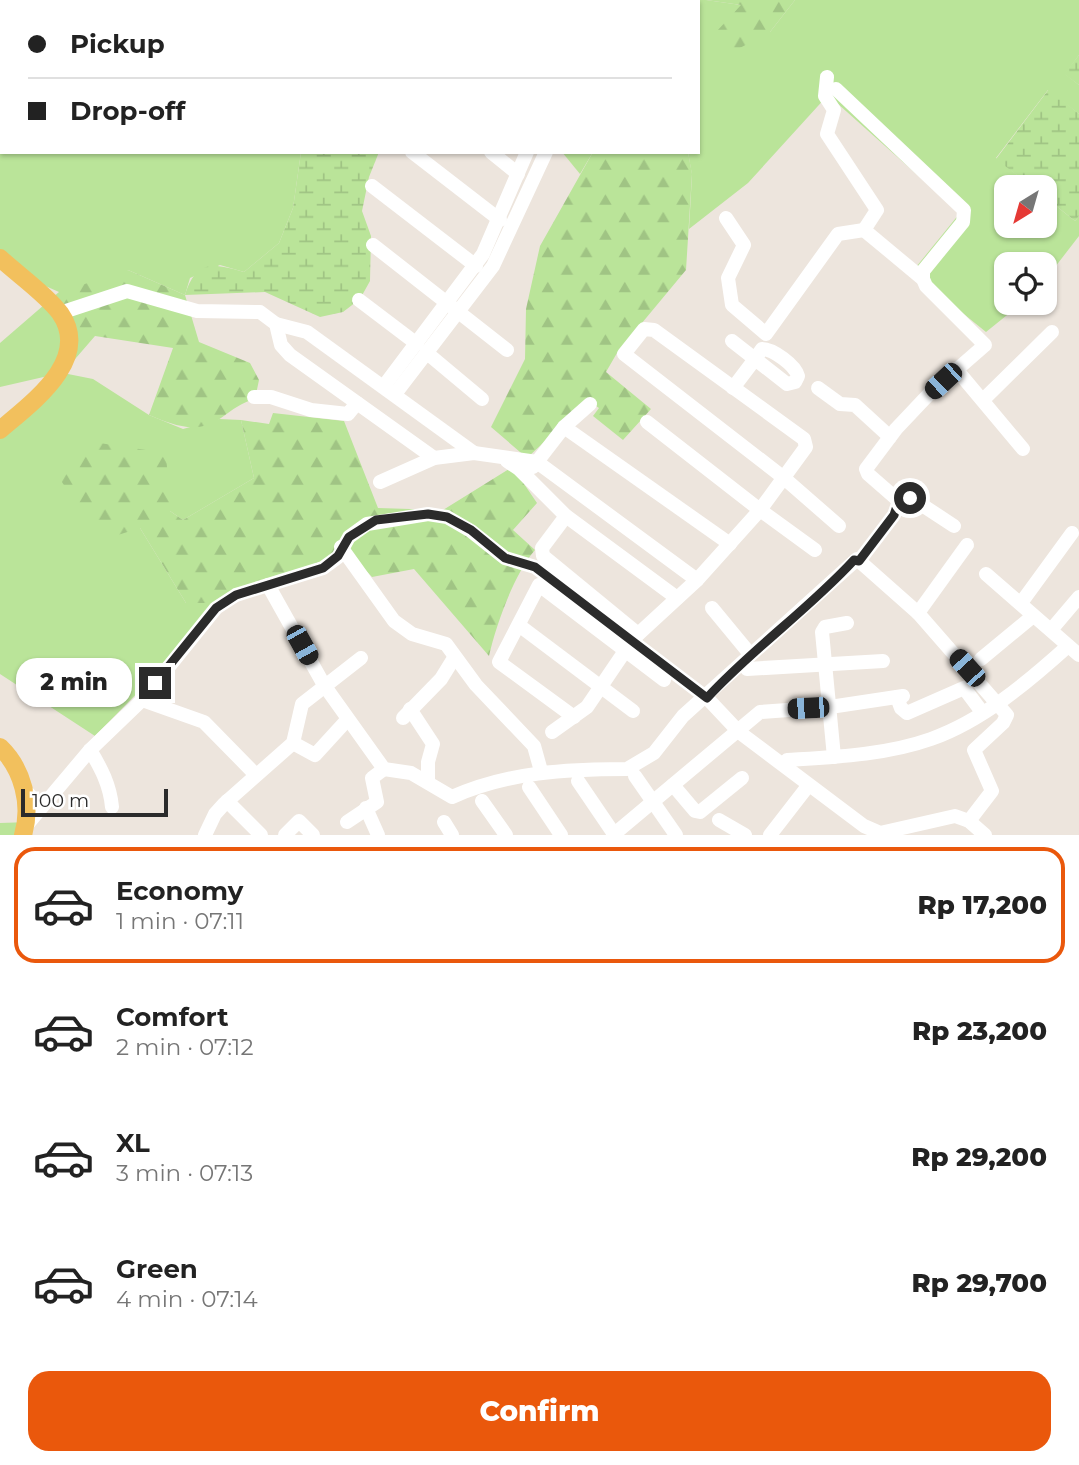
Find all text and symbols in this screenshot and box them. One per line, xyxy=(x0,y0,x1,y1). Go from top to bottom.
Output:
text: Pickup xyxy=(70,28,165,60)
text: Drop-off xyxy=(70,95,185,127)
north arrow xyxy=(994,175,1057,238)
map controls xyxy=(994,175,1057,315)
button: locate xyxy=(994,252,1057,315)
car xyxy=(921,359,966,403)
route start xyxy=(894,482,926,514)
car xyxy=(283,622,322,668)
car xyxy=(946,645,989,691)
callout: 2 min xyxy=(15,658,130,708)
route end xyxy=(139,667,171,699)
text: 2 min xyxy=(40,668,108,696)
car xyxy=(787,696,830,720)
scale bar xyxy=(21,786,168,818)
text: 100 m xyxy=(32,789,89,812)
icon: car xyxy=(32,874,95,937)
text: Economy xyxy=(116,875,243,907)
text: Rp 17,200 xyxy=(918,889,1047,921)
text: 1 min · 07:11 xyxy=(116,907,244,935)
icon: car xyxy=(32,1000,95,1063)
text: Comfort xyxy=(116,1001,228,1033)
text: Rp 23,200 xyxy=(912,1015,1047,1047)
text: 2 min · 07:12 xyxy=(116,1033,253,1061)
icon: car xyxy=(32,1126,95,1189)
text: XL xyxy=(116,1127,150,1159)
text: Rp 29,200 xyxy=(911,1141,1047,1173)
text: 3 min · 07:13 xyxy=(116,1159,253,1187)
icon: car xyxy=(32,1252,95,1315)
text: Green xyxy=(116,1253,198,1285)
text: Rp 29,700 xyxy=(912,1267,1047,1299)
text: 4 min · 07:14 xyxy=(116,1285,258,1313)
button: Confirm xyxy=(28,1371,1051,1451)

